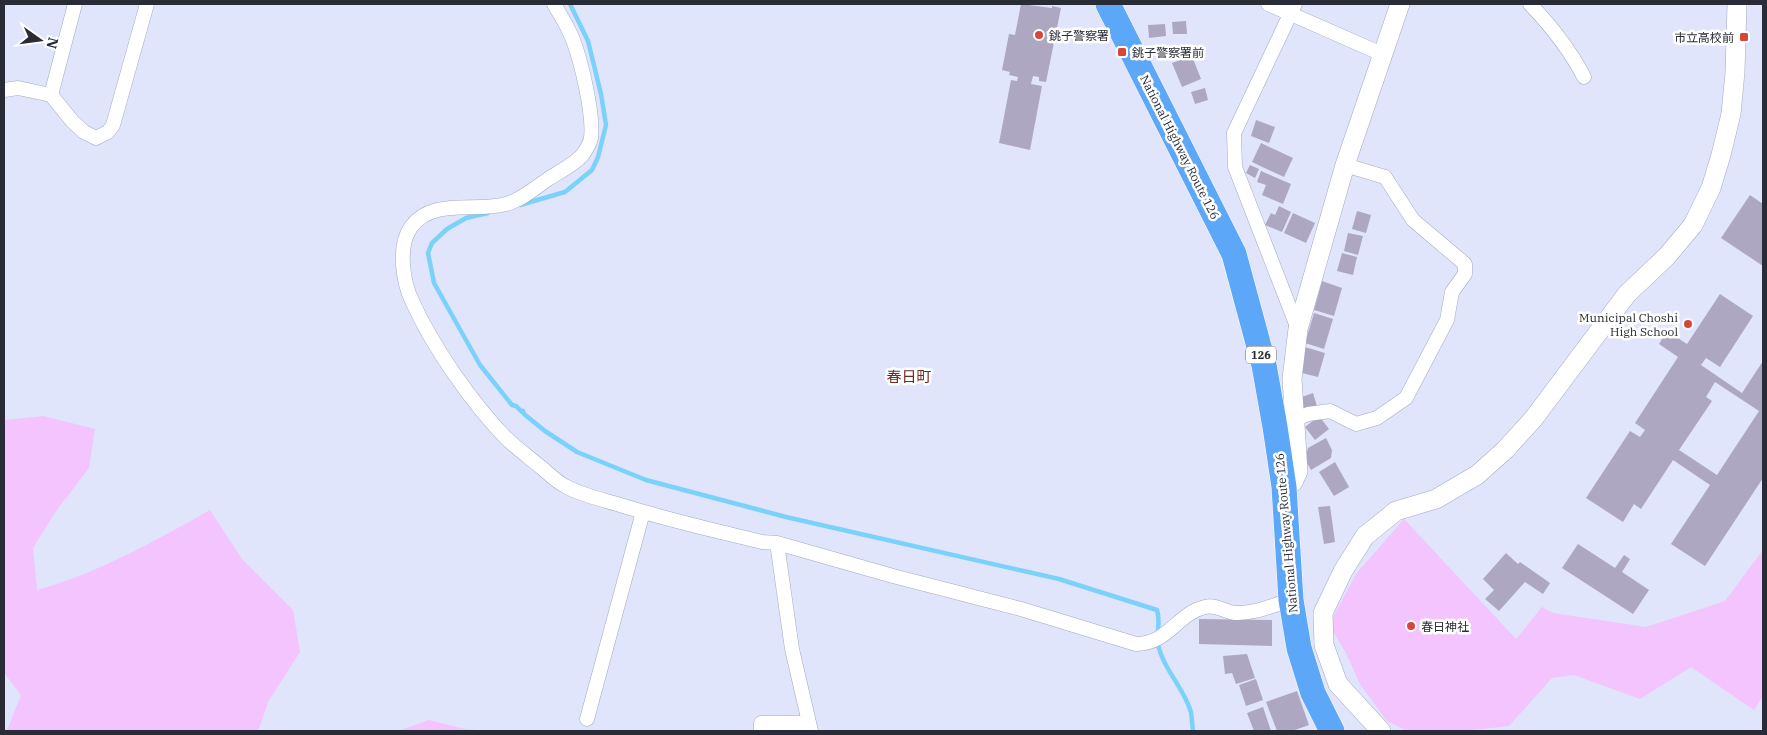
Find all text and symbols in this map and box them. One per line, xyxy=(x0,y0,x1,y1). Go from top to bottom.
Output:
north arrow xyxy=(15,15,65,65)
place label: 銚子警察署 xyxy=(1049,28,1109,43)
marker: 銚子警察署 xyxy=(1033,29,1045,41)
place label: 市立高校前 xyxy=(1674,30,1734,45)
marker: 市立高校前 xyxy=(1738,31,1750,43)
text: N xyxy=(43,36,63,51)
place label: 銚子警察署前 xyxy=(1132,45,1204,60)
marker: 銚子警察署前 xyxy=(1116,46,1128,58)
street label: National Highway Route 126 xyxy=(1137,72,1223,222)
place label: Municipal Choshi High School xyxy=(1579,310,1678,339)
marker: Municipal Choshi High School xyxy=(1682,318,1694,330)
road number: 126 xyxy=(1246,346,1276,364)
district label: 春日町 xyxy=(886,367,932,386)
street label: National Highway Route 126 xyxy=(1272,453,1300,613)
place label: 春日神社 xyxy=(1421,619,1469,634)
marker: 春日神社 xyxy=(1405,620,1417,632)

